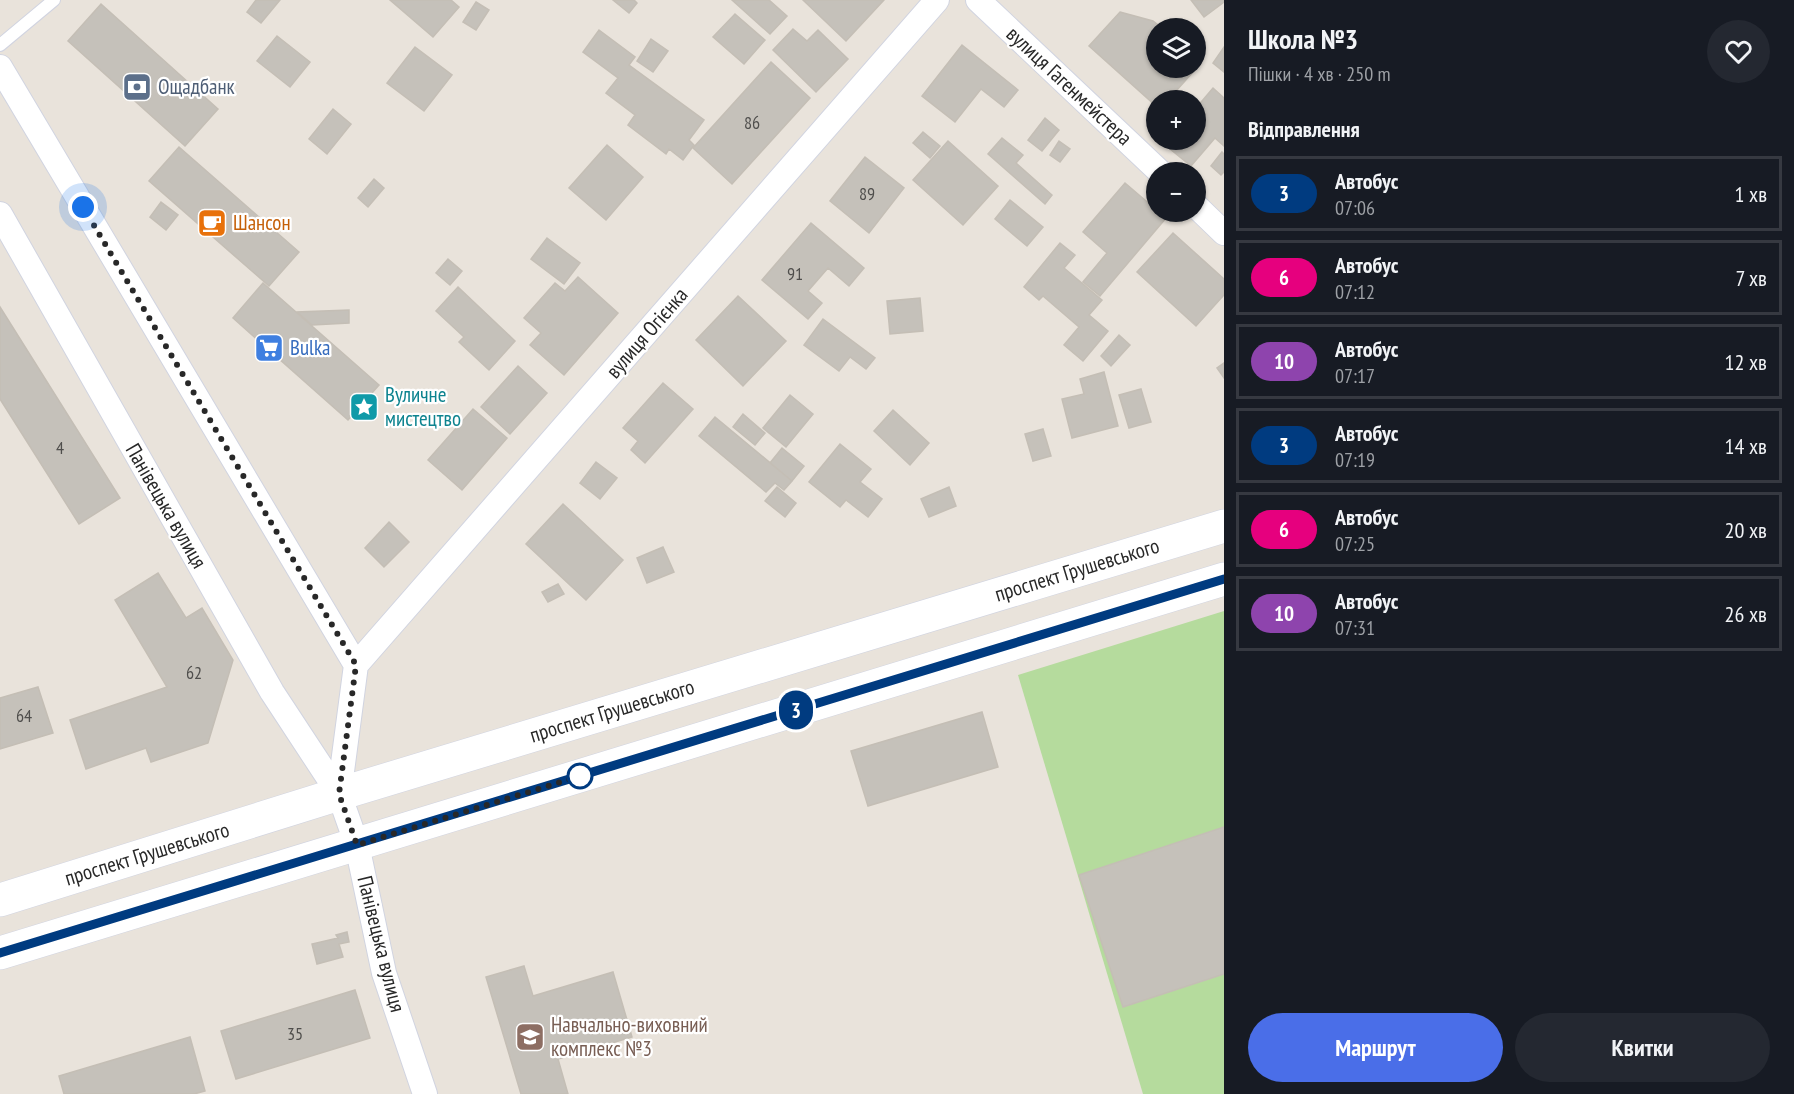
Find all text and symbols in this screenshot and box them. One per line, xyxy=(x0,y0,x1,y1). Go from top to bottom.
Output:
map controls xyxy=(1146,18,1206,222)
button: layers xyxy=(1146,18,1206,78)
street label: вулиця Гагенмейстера xyxy=(1001,20,1138,151)
text: Школа №3 xyxy=(1248,20,1358,57)
button: heart xyxy=(1707,20,1770,83)
text: Пішки · 4 хв · 250 m xyxy=(1248,61,1391,87)
bank icon: Ощадбанк xyxy=(121,71,153,103)
place label: Ощадбанк xyxy=(158,73,235,100)
button: + xyxy=(1146,90,1206,150)
house number: 86 xyxy=(744,111,760,134)
text: Відправлення xyxy=(1248,115,1360,143)
button: − xyxy=(1146,162,1206,222)
text: Автобус xyxy=(1335,167,1398,195)
text: 3 xyxy=(1279,180,1289,207)
text: 1 хв xyxy=(1735,180,1767,208)
house number: 89 xyxy=(859,182,875,205)
your location xyxy=(68,192,98,222)
text: 07:06 xyxy=(1335,195,1375,221)
cafe icon: Шансон xyxy=(196,207,228,239)
place label: Шансон xyxy=(233,209,291,236)
text: Автобус xyxy=(1335,251,1398,279)
house number: 91 xyxy=(787,262,803,285)
text: 6 xyxy=(1279,264,1289,291)
text: 7 хв xyxy=(1735,264,1767,292)
text: 07:12 xyxy=(1335,279,1375,305)
street label: вулиця Огієнка xyxy=(600,282,693,384)
supermarket icon: Bulka xyxy=(253,332,285,364)
place label: Bulka xyxy=(290,334,330,361)
text: Автобус xyxy=(1335,335,1398,363)
text: 10 xyxy=(1274,348,1294,375)
text: 12 хв xyxy=(1725,348,1767,376)
text: 07:17 xyxy=(1335,363,1375,389)
place label: Вуличне мистецтво xyxy=(385,381,461,432)
place icon: Вуличне мистецтво xyxy=(348,391,380,423)
text: Автобус xyxy=(1335,419,1398,447)
text: 3 xyxy=(1279,432,1289,459)
text: 14 хв xyxy=(1725,432,1767,460)
house number: 4 xyxy=(56,436,64,459)
street label: Панівецька вулиця xyxy=(120,439,213,573)
text: 07:19 xyxy=(1335,447,1375,473)
text: Автобус xyxy=(1335,503,1398,531)
text: 6 xyxy=(1279,516,1289,543)
text: 20 хв xyxy=(1725,516,1767,544)
text: 07:25 xyxy=(1335,531,1375,557)
street label: проспект Грушевського xyxy=(991,532,1162,607)
text: Автобус xyxy=(1335,587,1398,615)
text: 10 xyxy=(1274,600,1294,627)
text: 26 хв xyxy=(1725,600,1767,628)
text: 07:31 xyxy=(1335,615,1375,641)
house number: 62 xyxy=(186,661,202,684)
street label: проспект Грушевського xyxy=(526,673,697,748)
line badge: 3 xyxy=(776,690,816,730)
text: 3 xyxy=(791,697,801,724)
house number: 64 xyxy=(16,704,32,727)
unlabelled marker xyxy=(567,763,593,789)
street label: проспект Грушевського xyxy=(61,816,232,891)
street label: Панівецька вулиця xyxy=(351,873,411,1015)
place label: Навчально-виховний комплекс №3 xyxy=(551,1011,708,1062)
button: Маршрут xyxy=(1248,1013,1503,1082)
button: Квитки xyxy=(1515,1013,1770,1082)
school or university icon: Навчально-виховний комплекс №3 xyxy=(514,1021,546,1053)
house number: 35 xyxy=(287,1022,303,1045)

